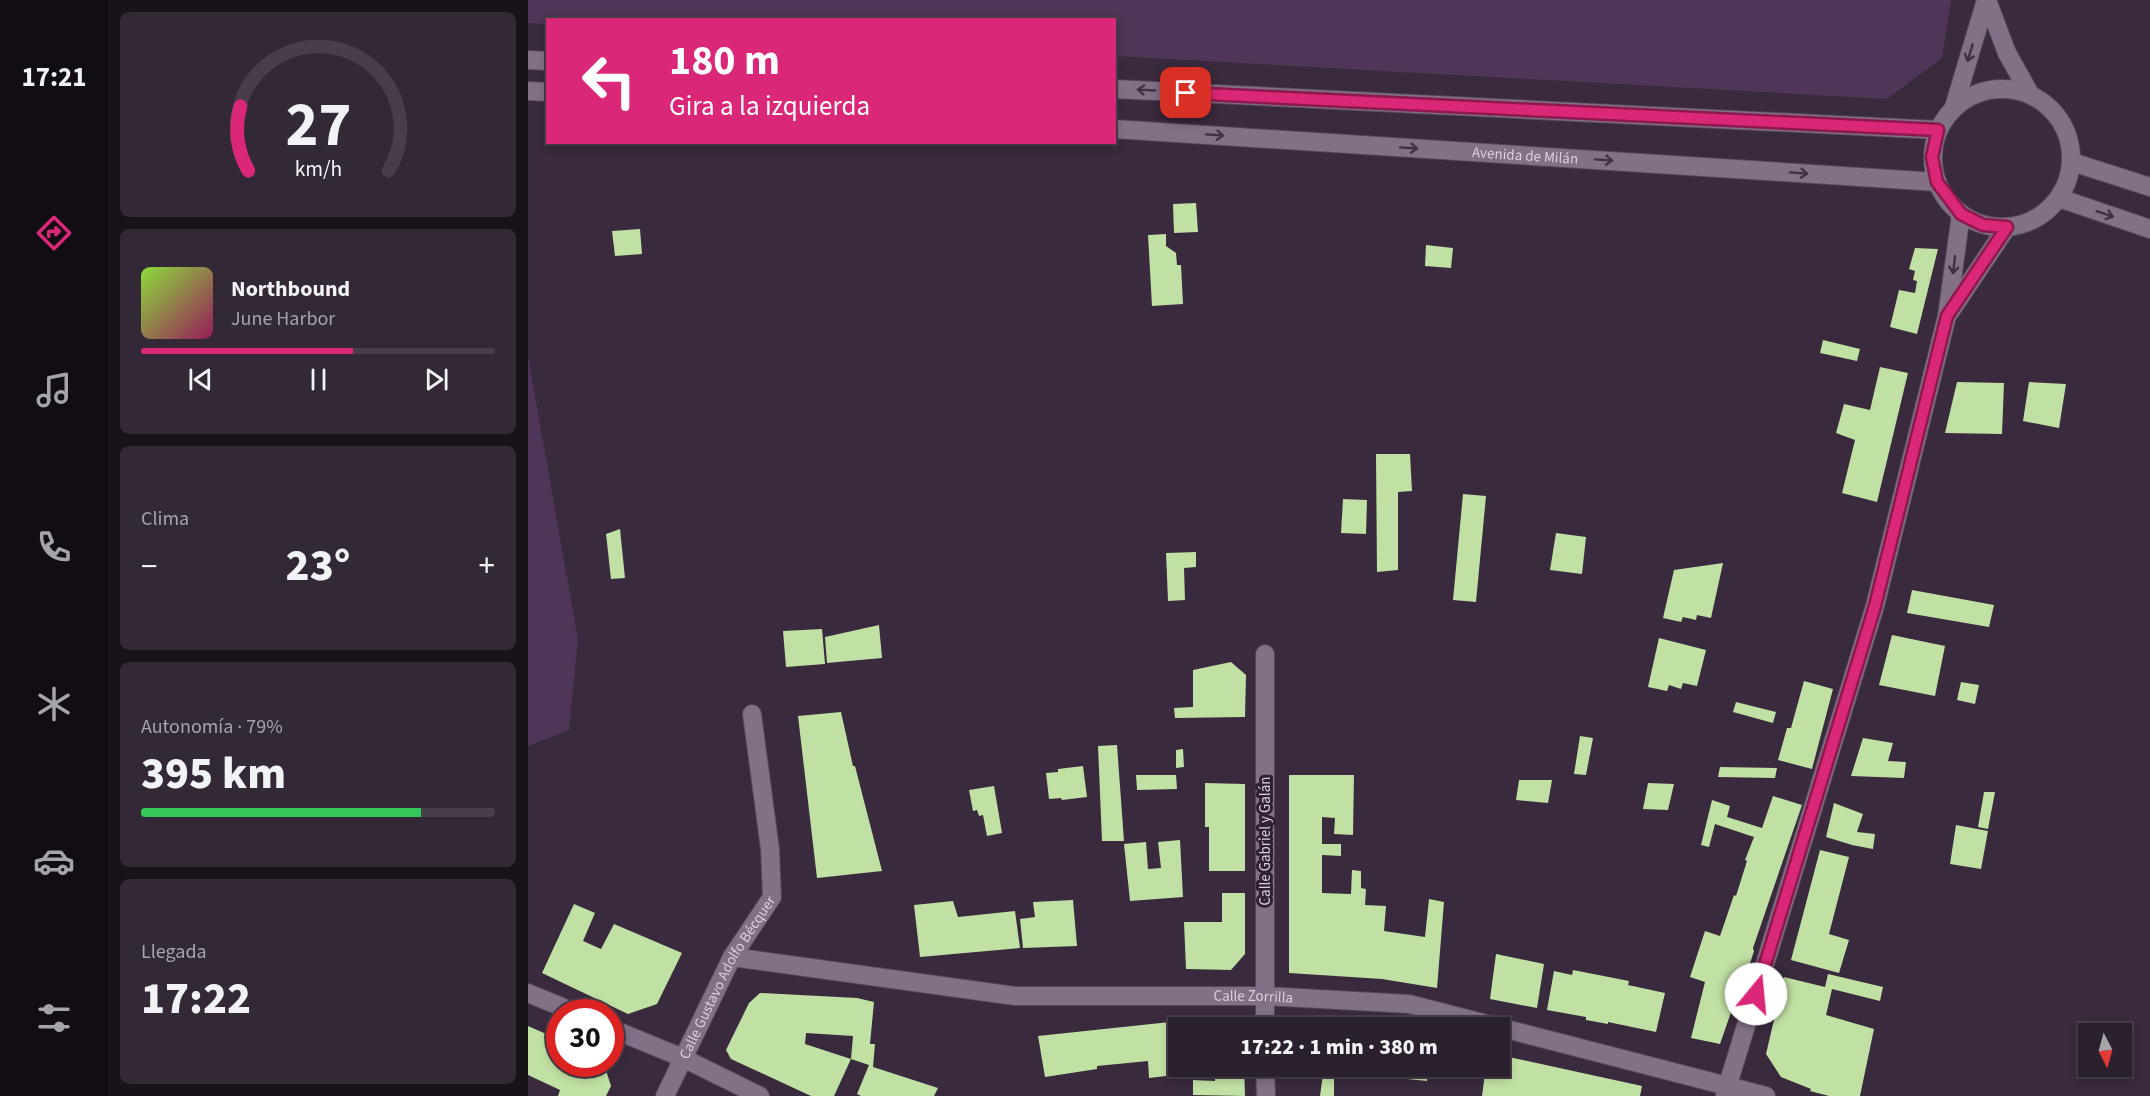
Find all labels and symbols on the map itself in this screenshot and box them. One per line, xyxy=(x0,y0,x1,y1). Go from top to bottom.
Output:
one-way arrow xyxy=(1964,43,1975,62)
pin xyxy=(1160,67,1211,118)
one-way arrow xyxy=(1136,85,1156,96)
one-way arrow xyxy=(1204,130,1224,141)
street label: Avenida de Milán xyxy=(1471,142,1579,170)
one-way arrow xyxy=(1399,143,1419,154)
one-way arrow xyxy=(1594,155,1613,166)
one-way arrow xyxy=(1788,168,1808,179)
one-way arrow xyxy=(2095,209,2114,220)
one-way arrow xyxy=(1948,255,1959,274)
street label: Calle Gabriel y Galán xyxy=(1255,777,1276,905)
street label: Calle Gustavo Adolfo Bécquer xyxy=(674,891,781,1063)
position arrow xyxy=(1724,962,1788,1026)
street label: Calle Zorrilla xyxy=(1214,986,1294,1009)
speed limit sign: 30 xyxy=(546,999,624,1077)
north arrow xyxy=(2078,1023,2132,1077)

